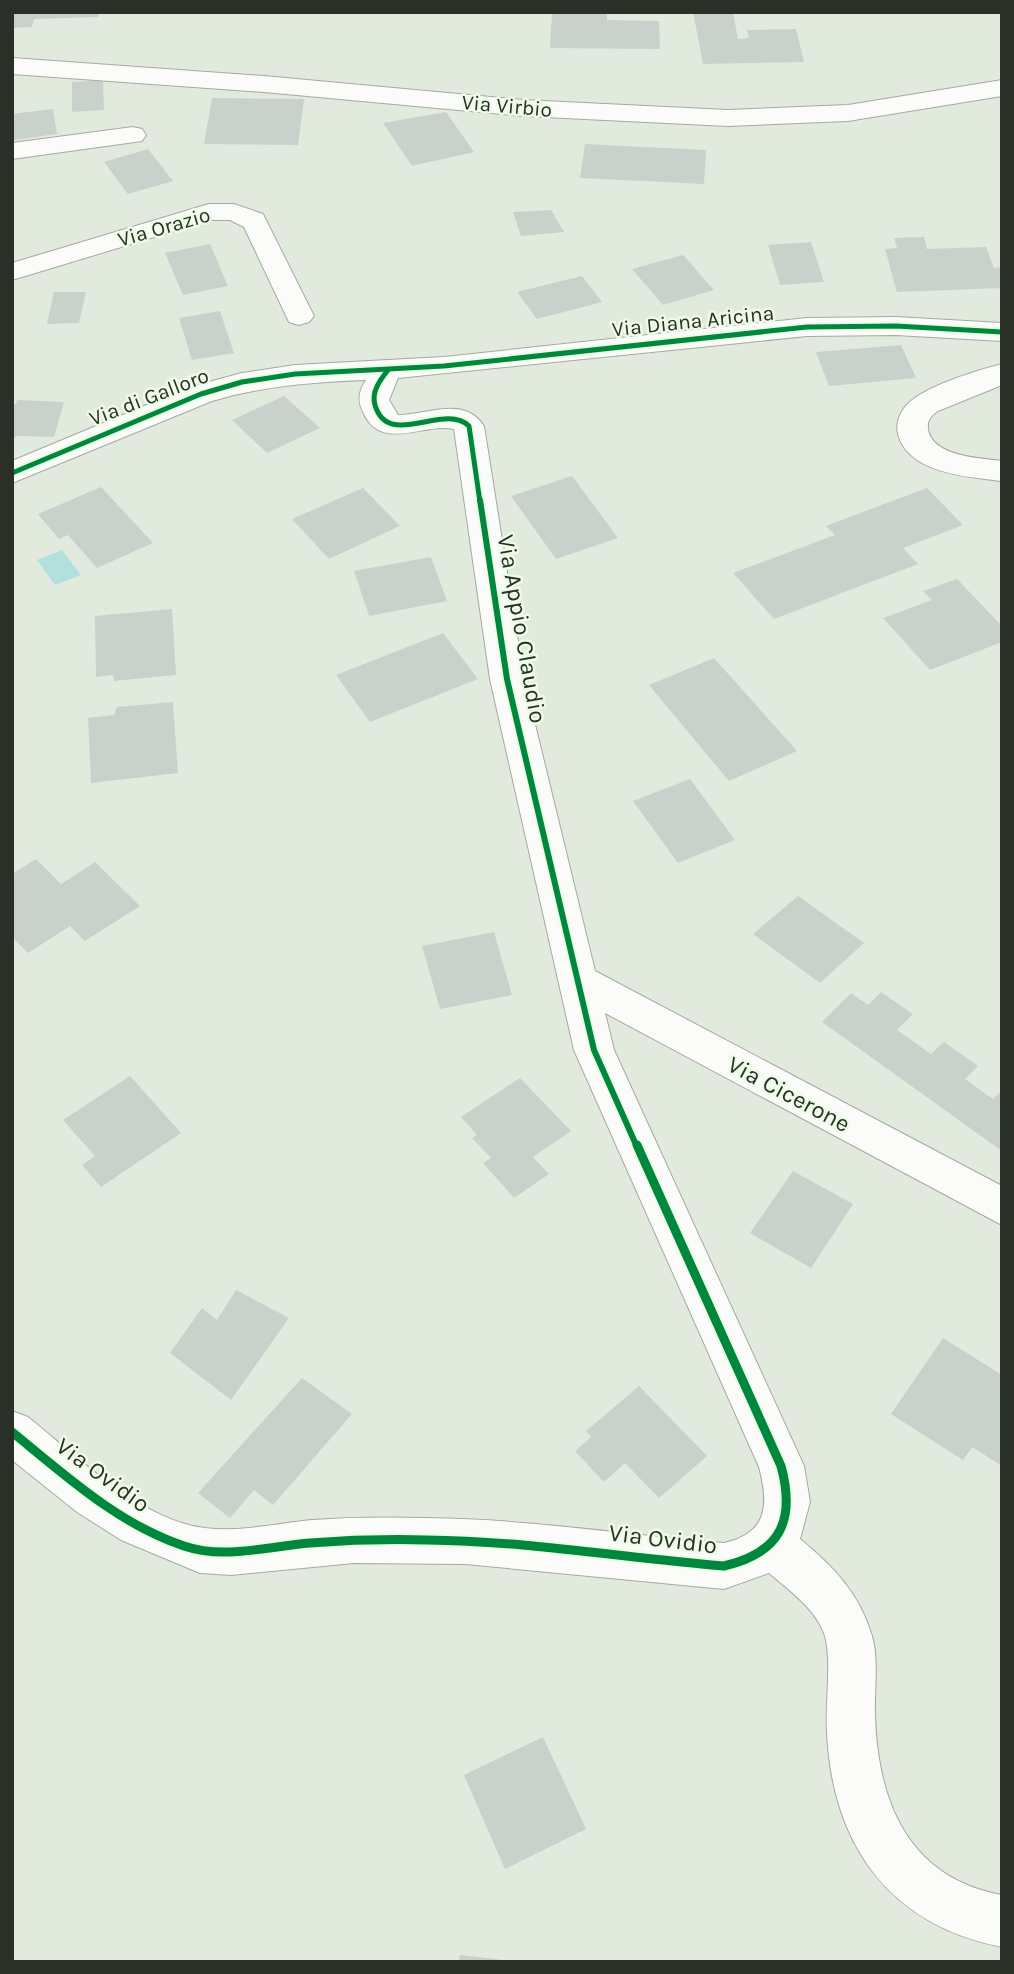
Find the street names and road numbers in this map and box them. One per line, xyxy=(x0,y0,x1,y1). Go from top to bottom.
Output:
street label: Via Virbio xyxy=(461,90,553,122)
street label: Via Orazio xyxy=(115,202,213,252)
street label: Via Diana Aricina xyxy=(611,301,775,341)
street label: Via di Galloro xyxy=(86,363,212,431)
street label: Via Appio Claudio xyxy=(492,532,552,726)
street label: Via Cicerone xyxy=(723,1050,855,1138)
street label: Via Ovidio xyxy=(51,1432,155,1518)
street label: Via Ovidio xyxy=(607,1518,719,1560)

